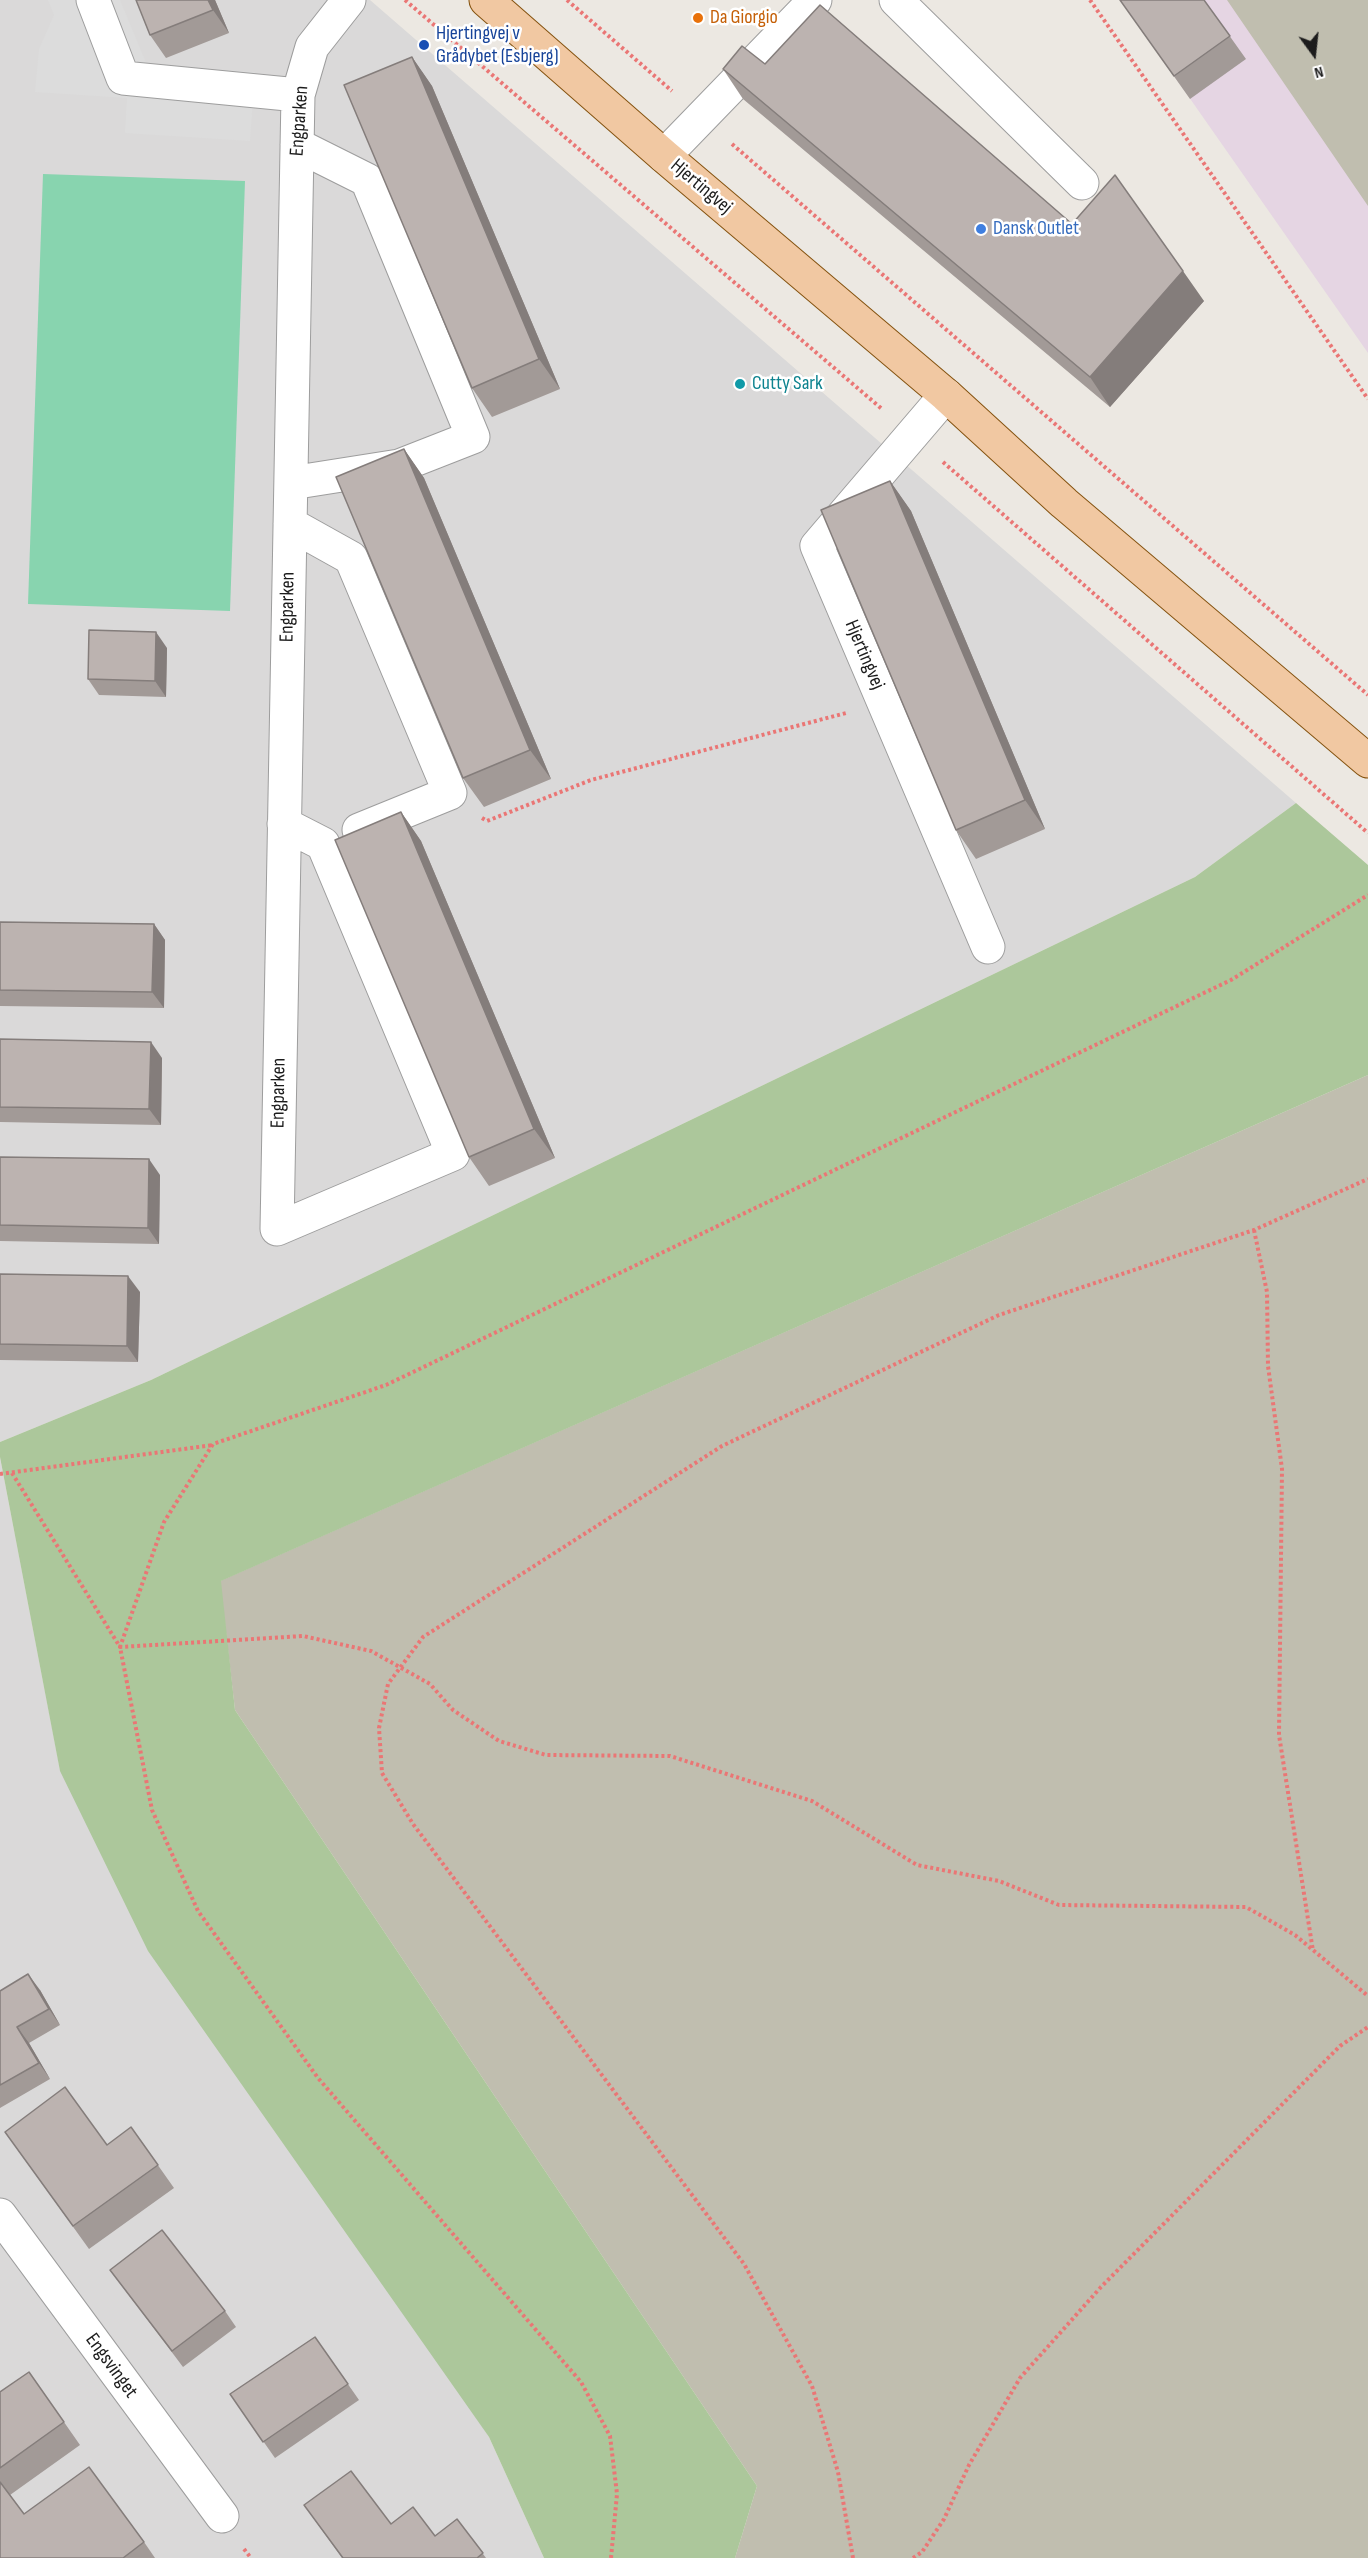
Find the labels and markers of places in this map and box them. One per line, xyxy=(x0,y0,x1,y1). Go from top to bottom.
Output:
place label: Da Giorgio xyxy=(710,6,778,30)
marker: Da Giorgio xyxy=(691,11,705,25)
place label: Hjertingvej v Grådybet (Esbjerg) xyxy=(436,22,558,69)
marker: Hjertingvej v Grådybet (Esbjerg) xyxy=(417,38,431,52)
place label: Dansk Outlet xyxy=(993,217,1079,241)
marker: Dansk Outlet xyxy=(974,222,988,236)
place label: Cutty Sark xyxy=(752,372,823,396)
marker: Cutty Sark xyxy=(733,377,747,391)

